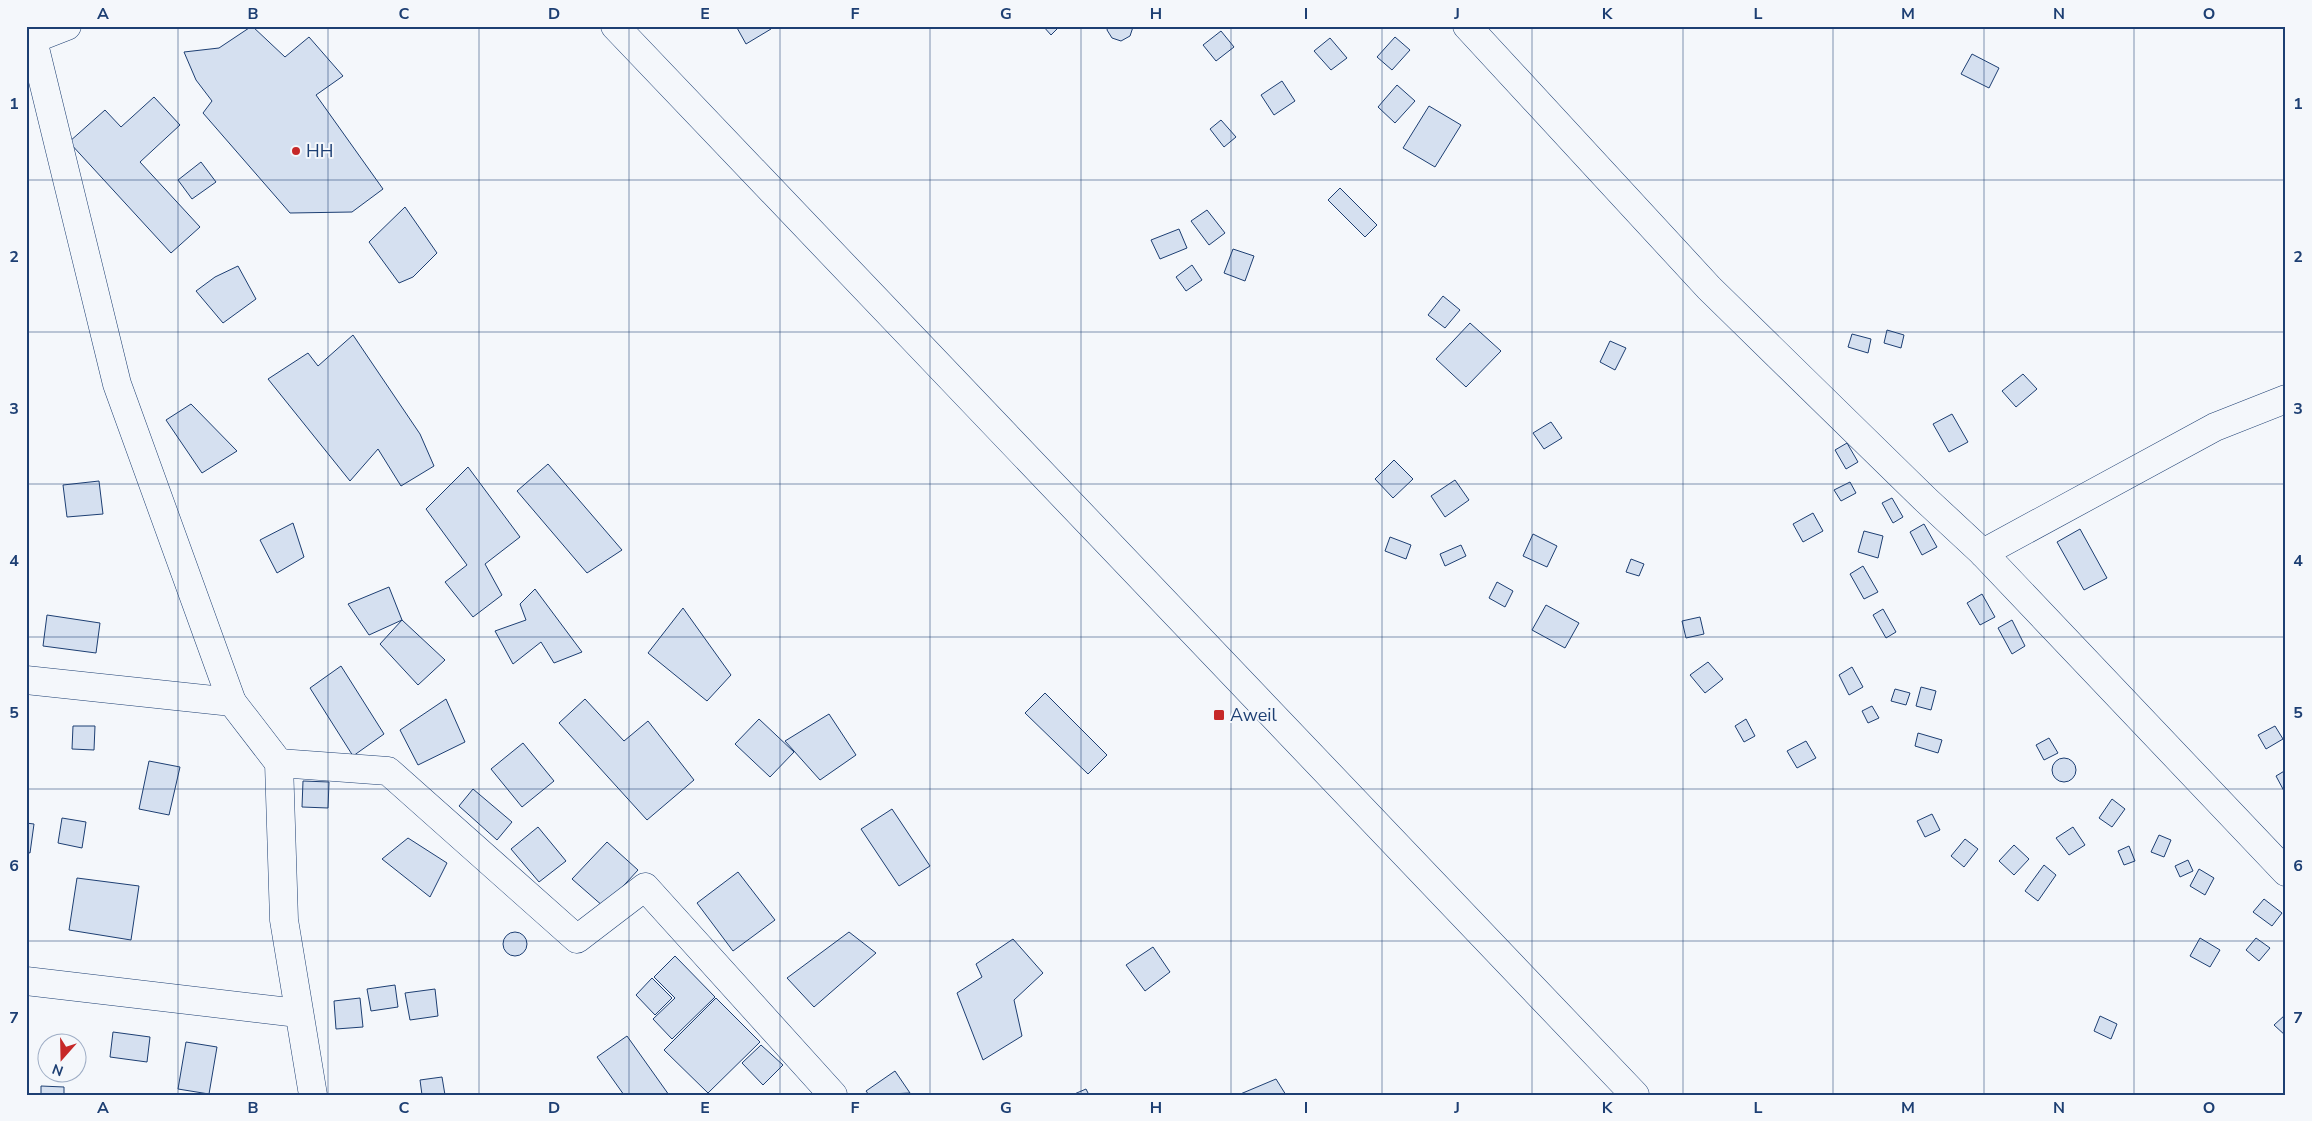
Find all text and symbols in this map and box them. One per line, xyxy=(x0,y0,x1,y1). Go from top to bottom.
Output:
text: A xyxy=(97,3,109,25)
text: B xyxy=(247,3,259,25)
text: C xyxy=(399,3,410,25)
text: D xyxy=(548,3,560,25)
text: E xyxy=(700,3,710,25)
text: F xyxy=(851,3,860,25)
text: G xyxy=(1000,3,1012,25)
text: H xyxy=(1150,3,1162,25)
text: I xyxy=(1304,3,1308,25)
text: J xyxy=(1453,3,1460,25)
text: K xyxy=(1602,3,1614,25)
text: L xyxy=(1754,3,1763,25)
text: M xyxy=(1901,3,1915,25)
text: N xyxy=(2053,3,2065,25)
text: O xyxy=(2203,3,2215,25)
text: 1 xyxy=(9,93,19,115)
text: 1 xyxy=(2293,93,2303,115)
place label: HH xyxy=(306,139,333,163)
marker: HH xyxy=(290,145,302,157)
text: 2 xyxy=(9,246,19,268)
text: 2 xyxy=(2293,246,2303,268)
text: 3 xyxy=(9,398,19,420)
text: 3 xyxy=(2293,398,2303,420)
text: 4 xyxy=(9,550,19,572)
text: 4 xyxy=(2293,550,2303,572)
text: 5 xyxy=(9,702,19,724)
text: 5 xyxy=(2293,702,2303,724)
place label: Aweil xyxy=(1230,703,1277,727)
marker: Aweil xyxy=(1212,708,1226,722)
text: 6 xyxy=(9,855,19,877)
text: 6 xyxy=(2293,855,2303,877)
text: 7 xyxy=(9,1007,19,1029)
text: 7 xyxy=(2293,1007,2303,1029)
north arrow xyxy=(38,1034,88,1084)
text: N xyxy=(50,1059,66,1080)
text: A xyxy=(97,1097,109,1119)
text: B xyxy=(247,1097,259,1119)
text: C xyxy=(399,1097,410,1119)
text: D xyxy=(548,1097,560,1119)
text: E xyxy=(700,1097,710,1119)
text: F xyxy=(851,1097,860,1119)
text: G xyxy=(1000,1097,1012,1119)
text: H xyxy=(1150,1097,1162,1119)
text: I xyxy=(1304,1097,1308,1119)
text: J xyxy=(1453,1097,1460,1119)
text: K xyxy=(1602,1097,1614,1119)
text: L xyxy=(1754,1097,1763,1119)
text: M xyxy=(1901,1097,1915,1119)
text: N xyxy=(2053,1097,2065,1119)
text: O xyxy=(2203,1097,2215,1119)

